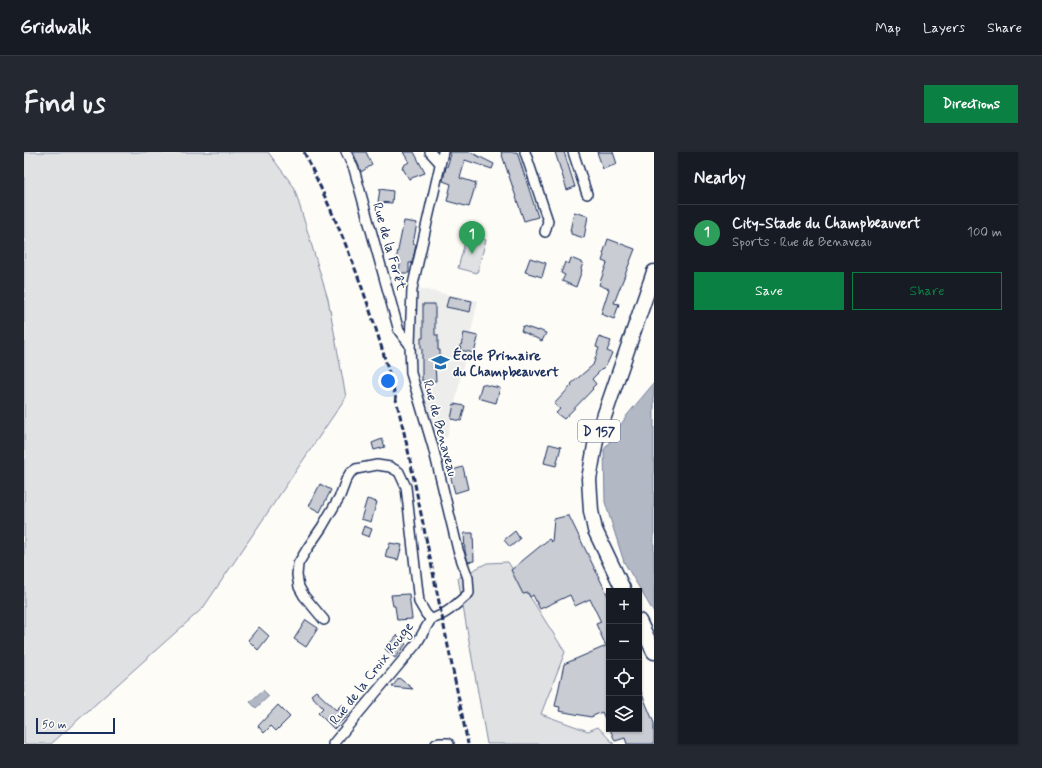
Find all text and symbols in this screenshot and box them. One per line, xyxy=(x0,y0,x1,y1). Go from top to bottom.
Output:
text: Gridwalk xyxy=(20,15,91,40)
text: Map xyxy=(875,19,901,37)
text: Layers xyxy=(923,19,965,37)
text: Share xyxy=(987,19,1022,37)
button: Directions xyxy=(924,85,1018,123)
text: Find us xyxy=(24,86,105,123)
text: Nearby xyxy=(694,167,746,189)
street label: Rue de la Forêt xyxy=(368,200,410,293)
text: City-Stade du Champbeauvert xyxy=(732,214,921,234)
pin: 1 xyxy=(459,221,485,254)
text: 1 xyxy=(704,224,710,241)
text: 100 m xyxy=(967,224,1002,241)
text: Sports · Rue de Benaveau xyxy=(732,234,872,251)
button: Save xyxy=(694,272,844,310)
button: Share xyxy=(852,272,1002,310)
place label: École Primaire du Champbeauvert xyxy=(453,347,559,381)
school or university icon: École Primaire du Champbeauvert xyxy=(430,353,450,373)
your location xyxy=(378,371,398,391)
street label: Rue de Benaveau xyxy=(419,378,462,479)
road number: D 157 xyxy=(578,420,620,442)
map controls xyxy=(606,588,642,732)
button: + xyxy=(606,588,642,624)
street label: Rue de la Croix Rouge xyxy=(326,618,419,730)
button: − xyxy=(606,624,642,660)
button: locate xyxy=(606,660,642,696)
button: layers xyxy=(606,696,642,732)
scale bar xyxy=(36,716,115,735)
text: 50 m xyxy=(42,718,67,732)

